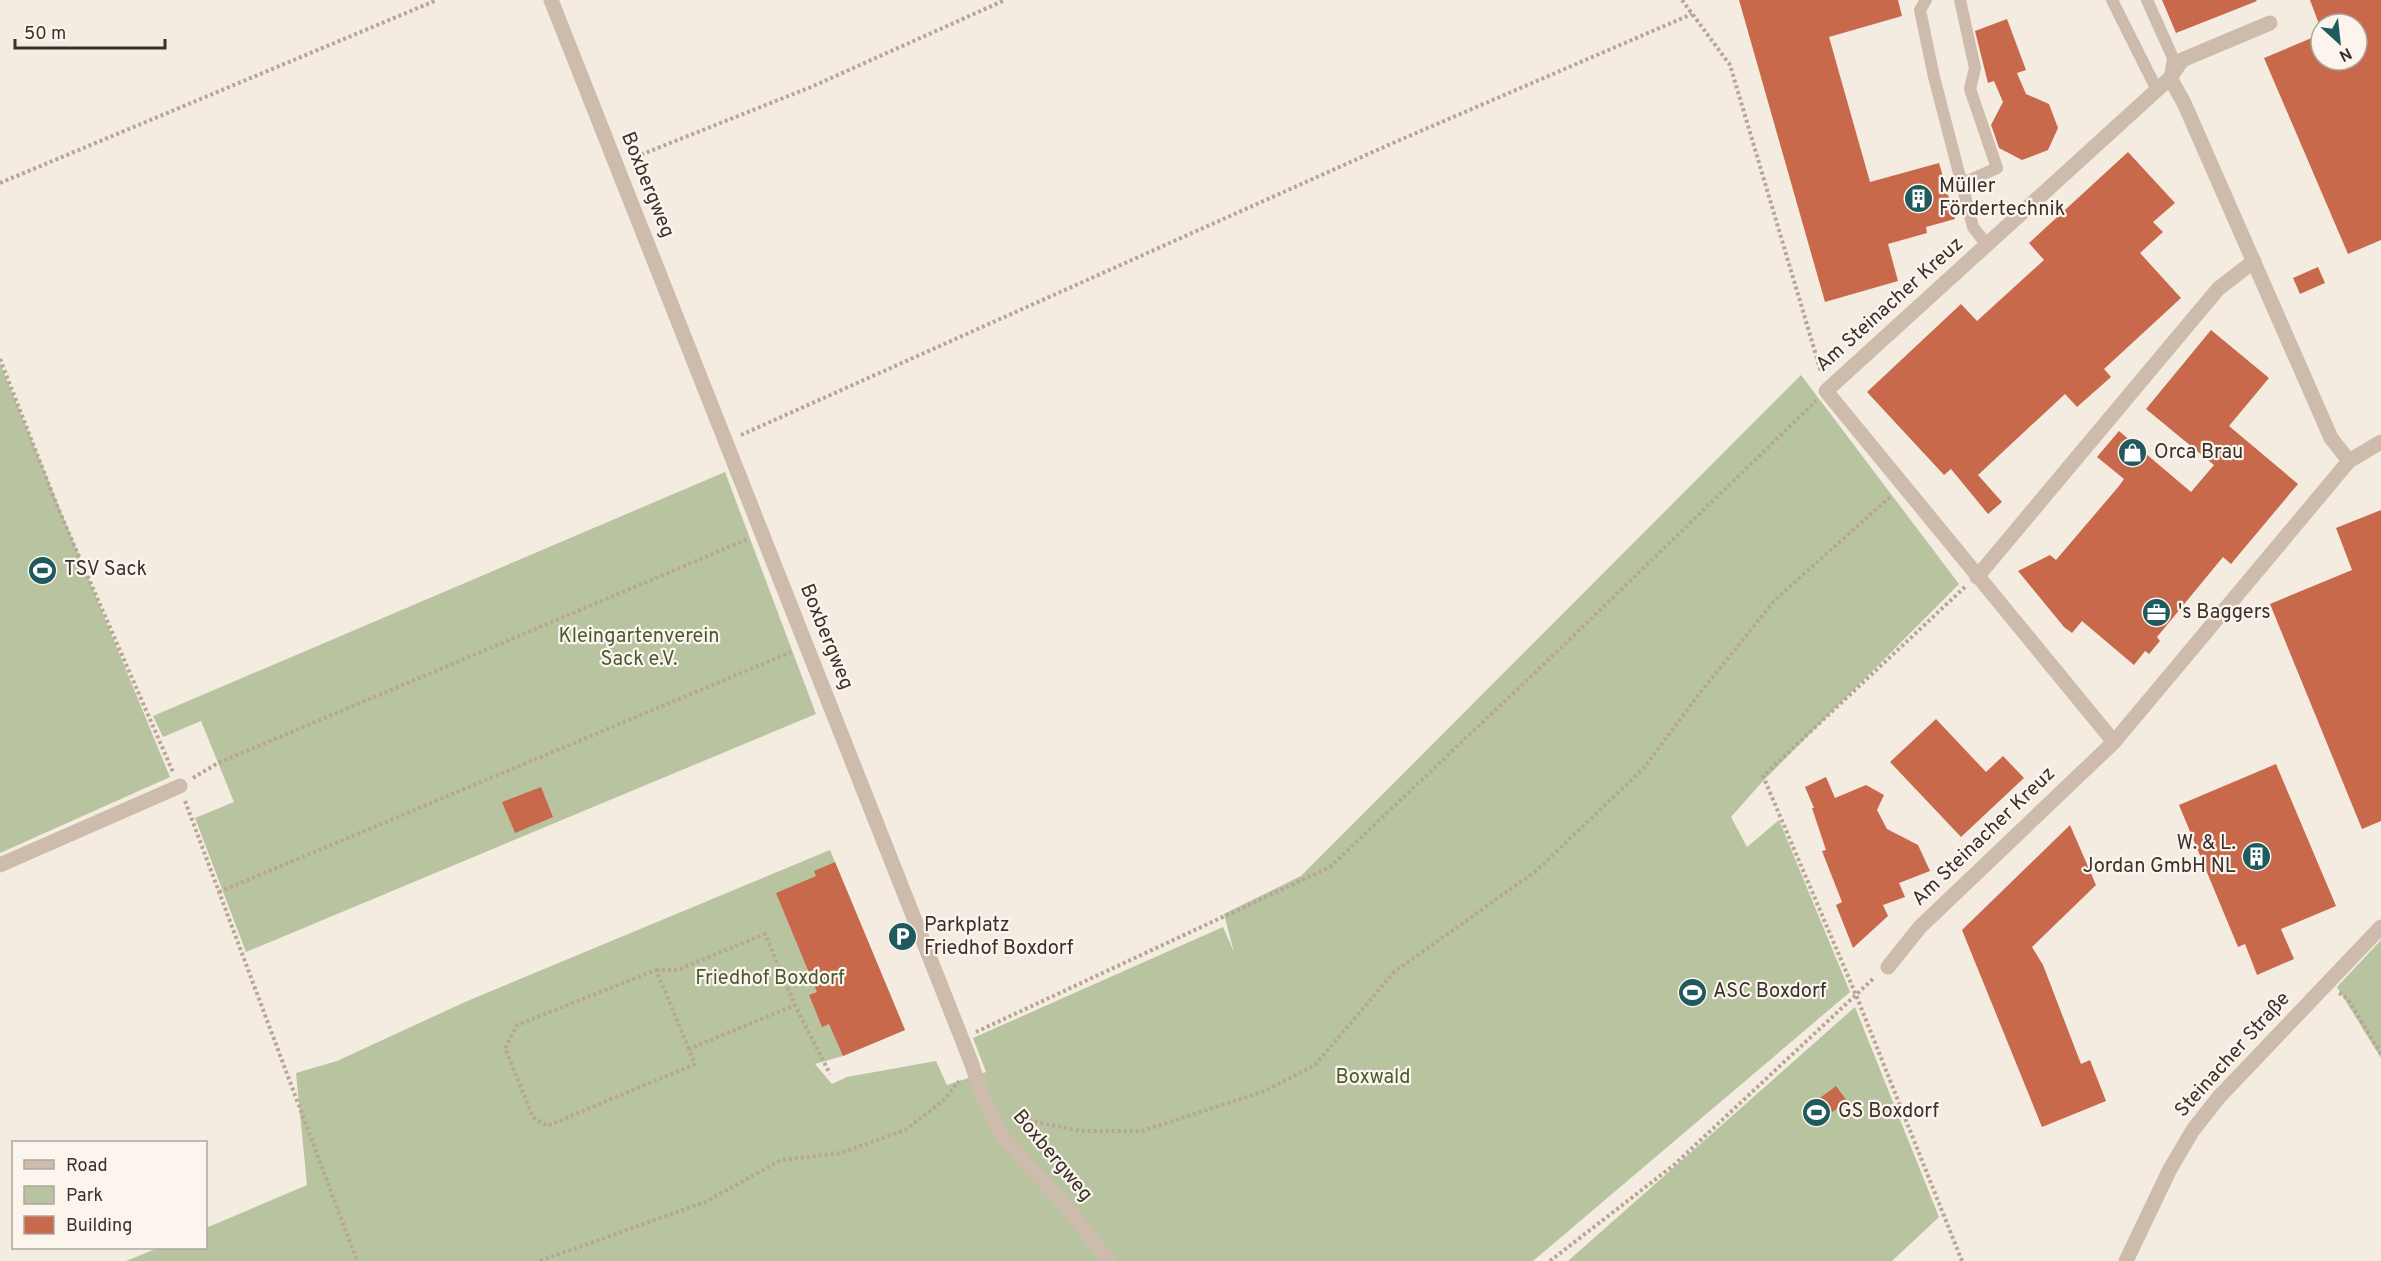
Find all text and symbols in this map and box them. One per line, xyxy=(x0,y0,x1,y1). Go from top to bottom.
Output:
scale bar xyxy=(15,12,165,50)
north arrow xyxy=(2309,12,2369,72)
text: 50 m xyxy=(24,23,66,46)
text: N xyxy=(2335,42,2355,65)
street label: Boxbergweg xyxy=(614,128,680,242)
place label: Müller Fördertechnik xyxy=(1939,174,2065,223)
building icon: Müller Fördertechnik xyxy=(1902,183,1934,215)
street label: Am Steinacher Kreuz xyxy=(1811,232,1969,378)
shop icon: Orca Brau xyxy=(2117,437,2149,469)
place label: Orca Brau xyxy=(2154,440,2243,466)
sports icon: TSV Sack xyxy=(27,554,59,586)
place label: TSV Sack xyxy=(64,557,147,583)
street label: Boxbergweg xyxy=(793,580,859,694)
office icon: 's Baggers xyxy=(2141,597,2173,629)
place label: 's Baggers xyxy=(2178,600,2271,626)
park label: Kleingartenverein Sack e.V. xyxy=(558,624,720,673)
street label: Am Steinacher Kreuz xyxy=(1907,762,2061,912)
place label: W. & L. Jordan GmbH NL xyxy=(2083,831,2236,880)
building icon: W. & L. Jordan GmbH NL xyxy=(2241,840,2273,872)
place label: Parkplatz Friedhof Boxdorf xyxy=(924,913,1074,962)
parking icon: Parkplatz Friedhof Boxdorf xyxy=(887,921,919,953)
park label: Friedhof Boxdorf xyxy=(695,966,845,992)
sports icon: ASC Boxdorf xyxy=(1676,976,1708,1008)
place label: ASC Boxdorf xyxy=(1713,979,1827,1005)
street label: Steinacher Straße xyxy=(2170,987,2296,1123)
park label: Boxwald xyxy=(1335,1065,1411,1091)
sports icon: GS Boxdorf xyxy=(1801,1096,1833,1128)
place label: GS Boxdorf xyxy=(1838,1099,1939,1125)
street label: Boxbergweg xyxy=(1006,1105,1098,1207)
legend xyxy=(12,1141,207,1249)
text: Road xyxy=(66,1155,108,1178)
text: Park xyxy=(66,1185,103,1208)
text: Building xyxy=(66,1215,132,1238)

